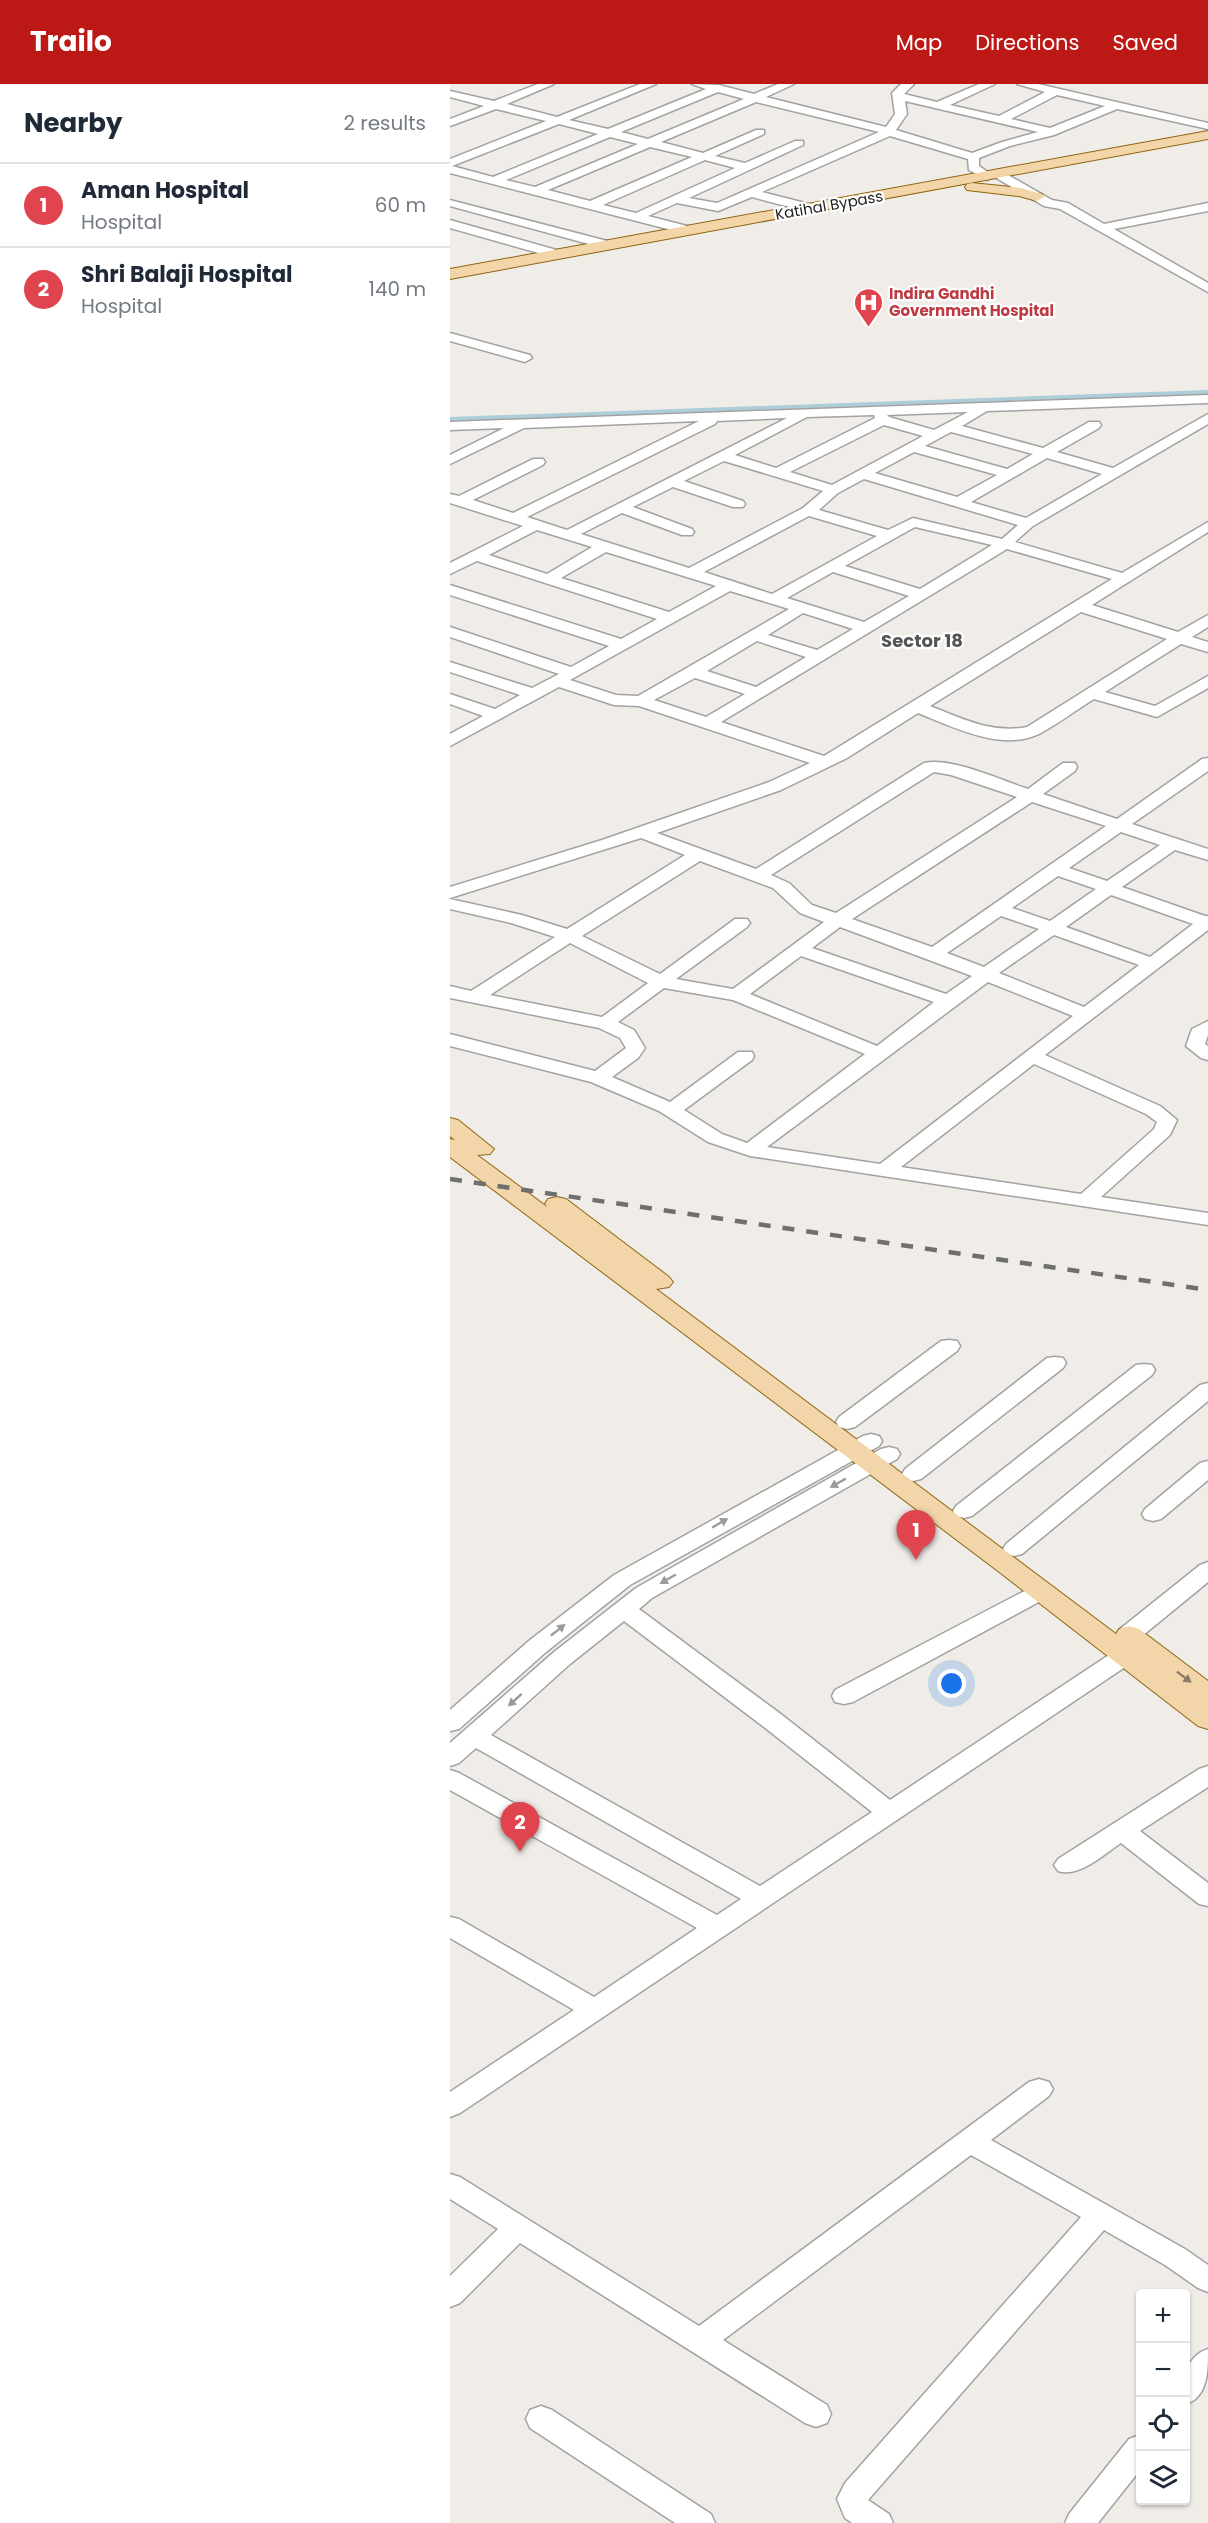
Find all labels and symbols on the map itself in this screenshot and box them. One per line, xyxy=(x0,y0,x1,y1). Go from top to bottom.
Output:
street label: Katihal Bypass xyxy=(773,185,885,225)
place label: Indira Gandhi Government Hospital xyxy=(889,283,1054,321)
hospital icon: Indira Gandhi Government Hospital xyxy=(852,286,884,328)
district label: Sector 18 xyxy=(881,628,963,653)
one-way arrow xyxy=(829,1478,846,1488)
pin: 1 xyxy=(896,1510,936,1560)
one-way arrow xyxy=(712,1518,729,1528)
one-way arrow xyxy=(659,1574,676,1584)
one-way arrow xyxy=(550,1624,566,1637)
your location xyxy=(937,1669,966,1698)
one-way arrow xyxy=(1176,1671,1191,1683)
one-way arrow xyxy=(508,1693,523,1706)
pin: 2 xyxy=(500,1802,540,1852)

